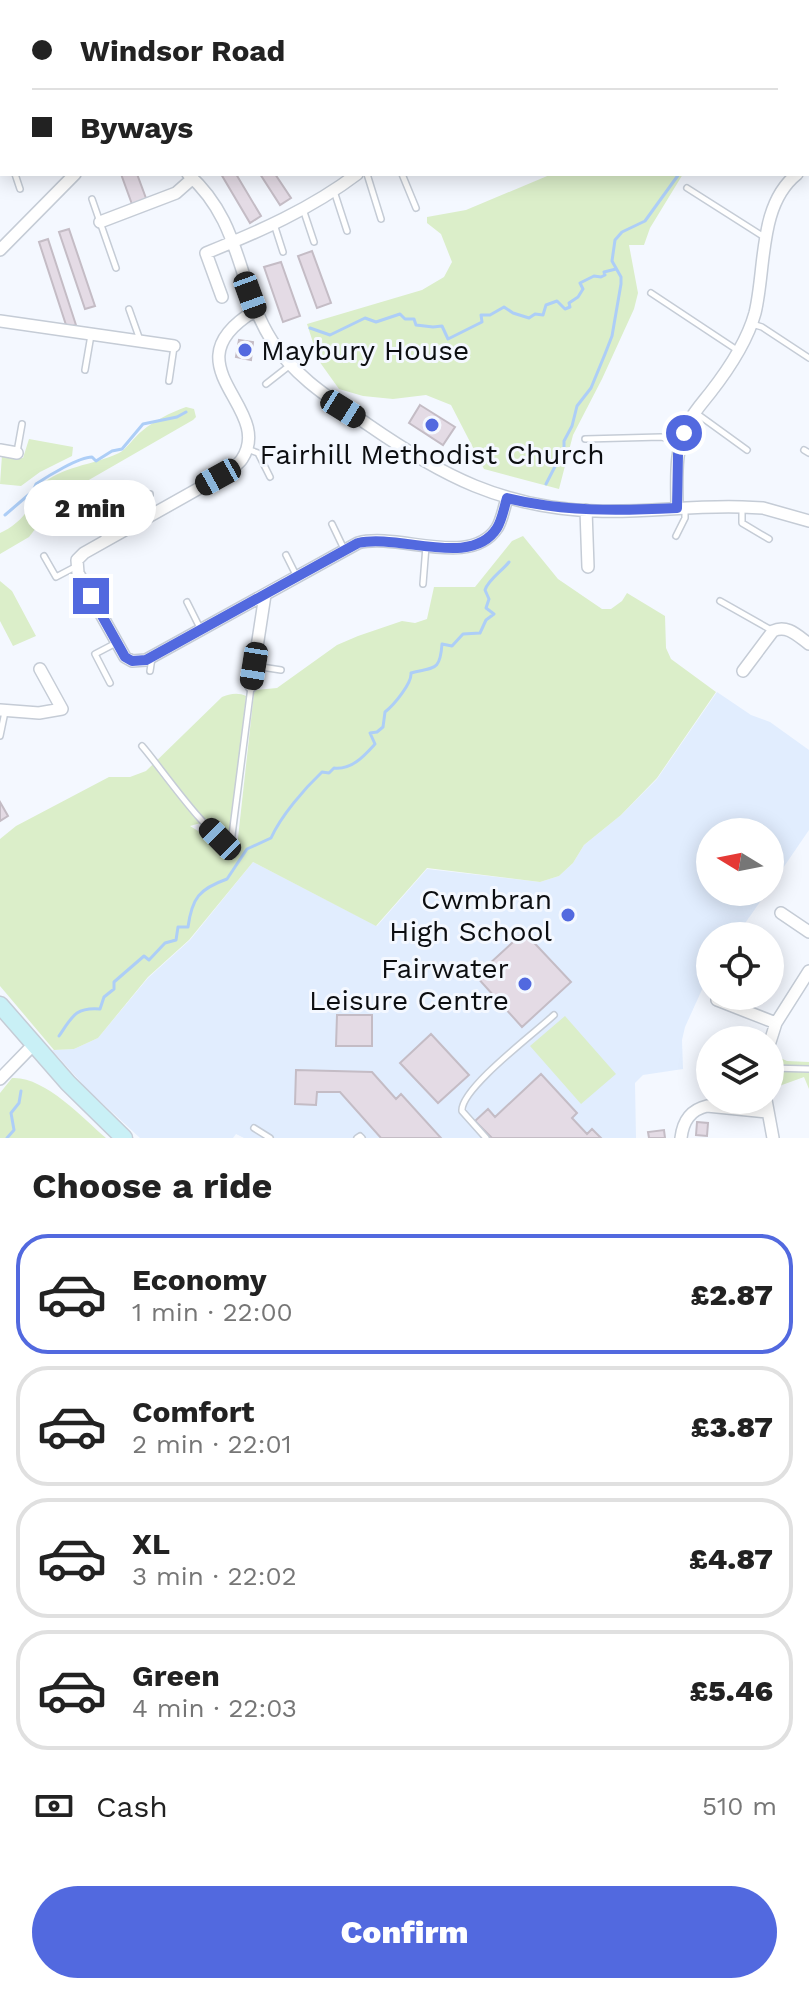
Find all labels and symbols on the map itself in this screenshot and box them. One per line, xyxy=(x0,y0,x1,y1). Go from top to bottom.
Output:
car xyxy=(231,268,269,322)
place label: Maybury House xyxy=(261,334,469,367)
marker: Maybury House xyxy=(236,341,254,359)
car xyxy=(316,386,370,432)
route start xyxy=(666,415,702,451)
marker: Fairhill Methodist Church xyxy=(423,416,441,434)
place label: Fairhill Methodist Church xyxy=(260,438,605,471)
car xyxy=(191,455,245,499)
callout: 2 min xyxy=(25,480,157,536)
route end xyxy=(73,578,109,614)
car xyxy=(238,640,270,692)
car xyxy=(195,814,245,864)
north arrow xyxy=(696,818,784,906)
place label: Cwmbran High School xyxy=(389,883,552,948)
marker: Cwmbran High School xyxy=(559,906,577,924)
place label: Fairwater Leisure Centre xyxy=(309,952,509,1017)
marker: Fairwater Leisure Centre xyxy=(516,975,534,993)

